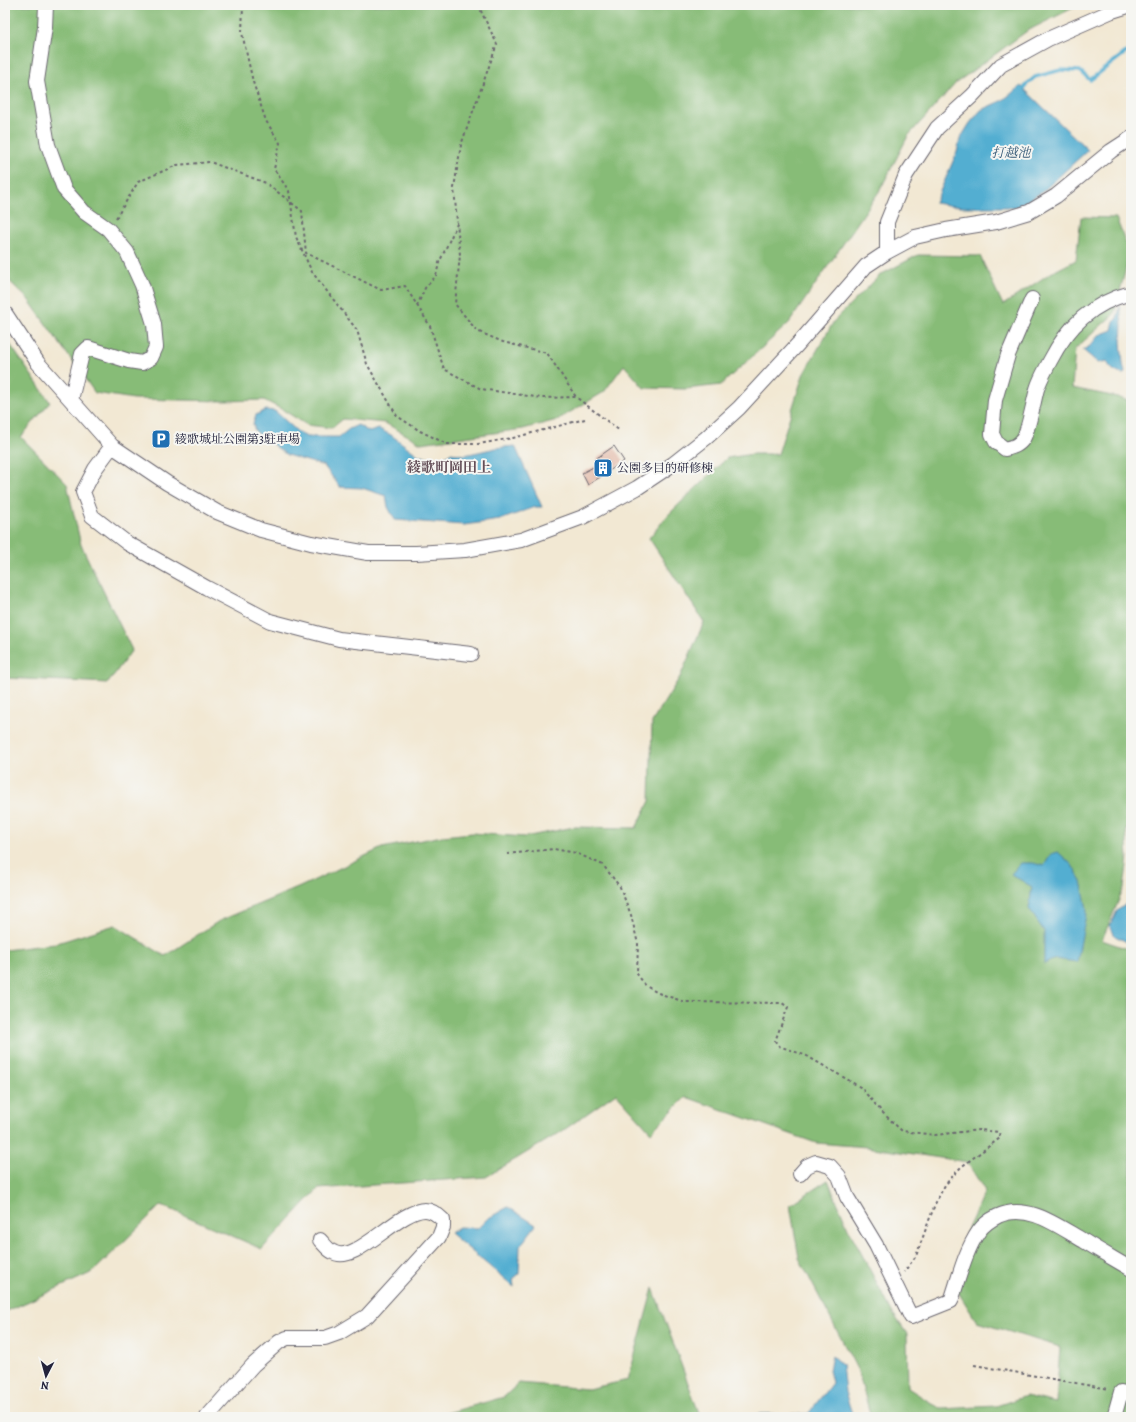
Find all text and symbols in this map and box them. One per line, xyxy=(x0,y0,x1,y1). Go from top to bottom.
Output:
water label: 打越池 xyxy=(991,144,1032,161)
parking icon: 綾歌城址公園第3駐車場 xyxy=(150,428,172,450)
place label: 綾歌城址公園第3駐車場 xyxy=(175,431,300,447)
building icon: 公園多目的研修棟 xyxy=(592,457,614,479)
district label: 綾歌町岡田上 xyxy=(407,458,491,477)
place label: 公園多目的研修棟 xyxy=(617,460,713,476)
north arrow xyxy=(26,1356,66,1396)
text: N xyxy=(40,1378,50,1393)

